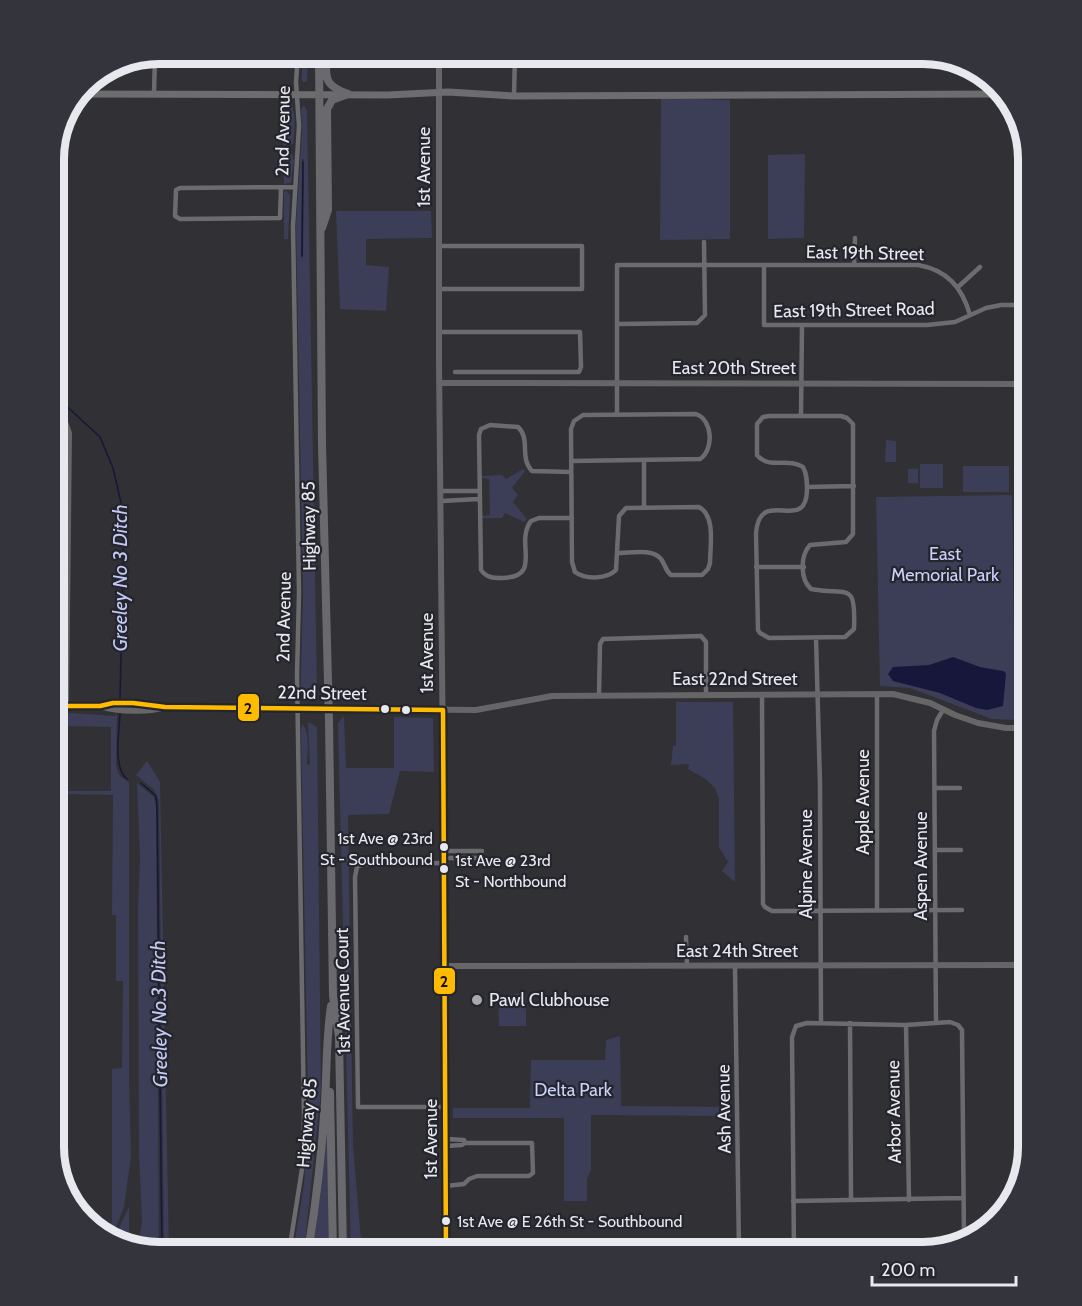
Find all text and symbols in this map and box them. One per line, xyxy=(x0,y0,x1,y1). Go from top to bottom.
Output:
street label: 2nd Avenue xyxy=(271,86,295,176)
street label: 1st Avenue xyxy=(413,127,435,207)
street label: East 19th Street xyxy=(806,241,924,265)
street label: East 19th Street Road xyxy=(773,298,935,322)
street label: East 20th Street xyxy=(672,357,796,379)
street label: Highway 85 xyxy=(297,481,321,571)
water label: Greeley No 3 Ditch xyxy=(108,504,132,652)
park label: East Memorial Park xyxy=(891,543,1000,586)
street label: 2nd Avenue xyxy=(272,572,296,662)
street label: 1st Avenue xyxy=(416,613,438,693)
street label: East 22nd Street xyxy=(672,668,798,690)
street label: 22nd Street xyxy=(277,681,367,705)
line badge: 2 xyxy=(237,693,260,722)
text: 2 xyxy=(244,699,252,718)
unlabelled marker xyxy=(379,703,391,715)
unlabelled marker xyxy=(400,704,412,716)
street label: Apple Avenue xyxy=(852,749,874,855)
street label: Alpine Avenue xyxy=(795,809,817,919)
street label: Aspen Avenue xyxy=(910,812,932,920)
place label: 1st Ave @ 23rd St - Southbound xyxy=(320,829,433,869)
marker: 1st Ave @ 23rd St - Southbound xyxy=(438,841,450,853)
place label: 1st Ave @ 23rd St - Northbound xyxy=(455,851,566,891)
marker: 1st Ave @ 23rd St - Northbound xyxy=(438,863,450,875)
street label: 1st Avenue Court xyxy=(331,928,355,1054)
water label: Greeley No.3 Ditch xyxy=(146,940,172,1088)
street label: East 24th Street xyxy=(676,940,798,962)
line badge: 2 xyxy=(433,967,456,995)
text: 2 xyxy=(440,972,448,991)
place label: Pawl Clubhouse xyxy=(489,989,609,1011)
marker: Pawl Clubhouse xyxy=(470,993,484,1007)
street label: Arbor Avenue xyxy=(882,1060,906,1164)
street label: Ash Avenue xyxy=(712,1064,736,1154)
street label: Highway 85 xyxy=(292,1077,322,1169)
park label: Delta Park xyxy=(534,1079,613,1101)
street label: 1st Avenue xyxy=(420,1099,442,1179)
place label: 1st Ave @ E 26th St - Southbound xyxy=(457,1212,682,1231)
marker: 1st Ave @ E 26th St - Southbound xyxy=(440,1215,452,1227)
scale bar xyxy=(872,1249,1016,1287)
text: 200 m xyxy=(881,1259,935,1281)

